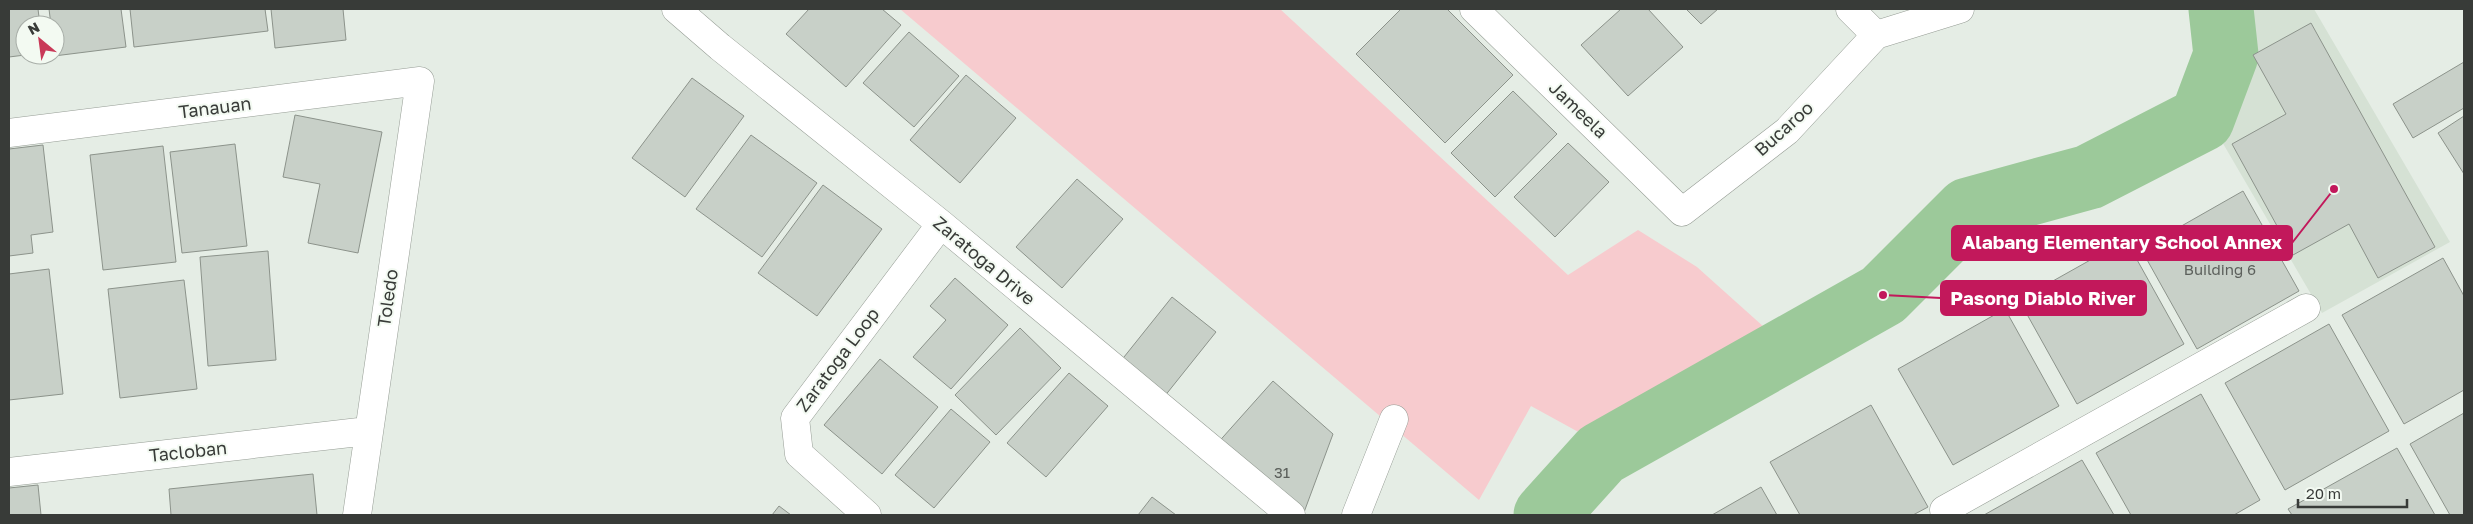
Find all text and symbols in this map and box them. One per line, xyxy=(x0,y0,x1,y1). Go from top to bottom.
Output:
north arrow xyxy=(15,15,65,65)
text: N xyxy=(25,18,42,38)
street label: Jameela xyxy=(1545,76,1613,143)
street label: Tanauan xyxy=(177,92,252,122)
street label: Bucaroo xyxy=(1749,96,1817,160)
street label: Zaratoga Drive xyxy=(929,211,1040,309)
callout: Alabang Elementary School Annex xyxy=(1952,226,2292,260)
text: Alabang Elementary School Annex xyxy=(1962,230,2282,253)
house number: Building 6 xyxy=(2184,260,2256,278)
street label: Toledo xyxy=(372,267,402,328)
callout: Pasong Diablo River xyxy=(1941,281,2146,315)
text: Pasong Diablo River xyxy=(1950,286,2136,309)
street label: Zaratoga Loop xyxy=(791,303,883,416)
street label: Tacloban xyxy=(148,436,228,466)
house number: 31 xyxy=(1274,463,1290,481)
scale bar xyxy=(2298,476,2407,508)
text: 20 m xyxy=(2306,484,2341,502)

